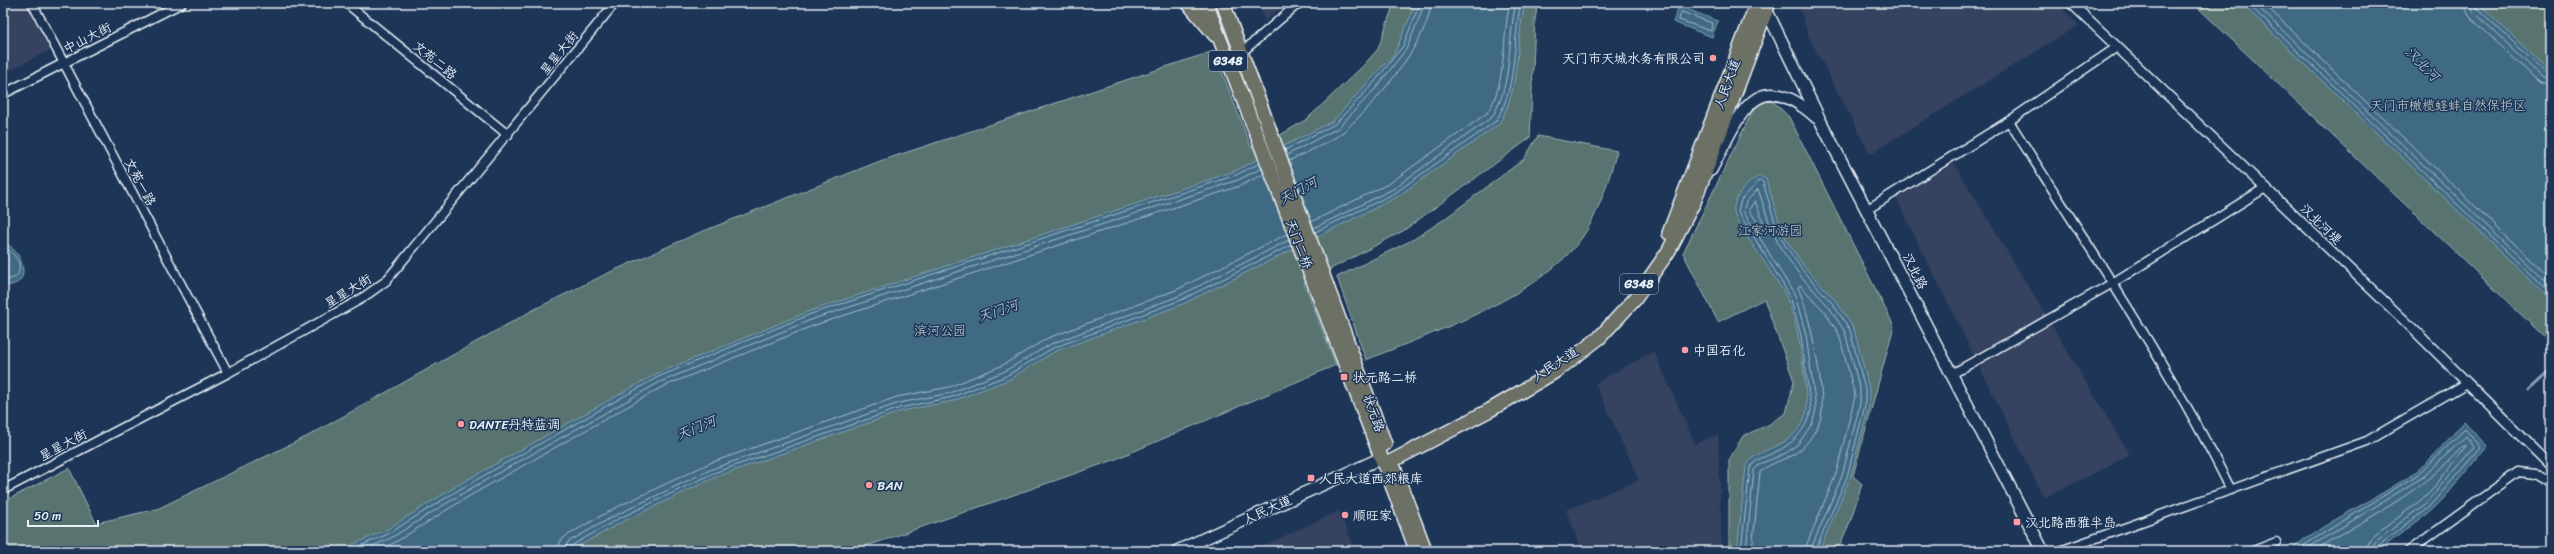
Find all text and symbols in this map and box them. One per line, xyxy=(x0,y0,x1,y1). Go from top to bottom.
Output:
street label: 中山大街 xyxy=(59,16,115,60)
street label: 星星大街 xyxy=(534,26,584,80)
street label: 文苑二路 xyxy=(408,35,462,85)
water label: 汉北河 xyxy=(2398,40,2447,89)
place label: 天门市天城水务有限公司 xyxy=(1562,47,1705,70)
road number: G348 xyxy=(1209,51,1247,71)
marker: 天门市天城水务有限公司 xyxy=(1708,53,1718,63)
street label: 人民大道 xyxy=(1707,56,1747,112)
park label: 天门市橄榄蛏蚌自然保护区 xyxy=(2370,94,2526,117)
street label: 文苑一路 xyxy=(118,154,162,210)
water label: 天门河 xyxy=(1274,169,1324,212)
street label: 汉北河堤 xyxy=(2294,198,2348,250)
street label: 天门二桥 xyxy=(1279,216,1319,272)
park label: 江家河游园 xyxy=(1737,219,1803,242)
street label: 汉北路 xyxy=(1896,248,1934,294)
street label: 星星大街 xyxy=(320,267,376,315)
road number: G348 xyxy=(1620,274,1658,294)
water label: 天门河 xyxy=(974,292,1024,330)
park label: 滨河公园 xyxy=(914,319,966,342)
place label: 中国石化 xyxy=(1693,339,1745,362)
street label: 人民大道 xyxy=(1527,340,1583,388)
marker: 中国石化 xyxy=(1680,345,1690,355)
place label: 状元路二桥 xyxy=(1352,366,1417,389)
marker: 状元路二桥 xyxy=(1339,372,1349,382)
street label: 状元路 xyxy=(1357,391,1391,435)
water label: 天门河 xyxy=(672,408,722,448)
place label: DANTE丹特蓝调 xyxy=(469,413,560,436)
marker: DANTE丹特蓝调 xyxy=(456,419,466,429)
street label: 星星大街 xyxy=(35,423,91,467)
place label: 人民大道西郊粮库 xyxy=(1319,467,1423,490)
marker: 人民大道西郊粮库 xyxy=(1306,473,1316,483)
place label: BAN xyxy=(877,474,903,497)
marker: BAN xyxy=(864,480,874,490)
street label: 人民大道 xyxy=(1239,489,1295,531)
scale bar xyxy=(28,502,98,528)
place label: 顺旺家 xyxy=(1353,504,1392,527)
text: 50 m xyxy=(34,505,61,527)
marker: 顺旺家 xyxy=(1340,510,1350,520)
place label: 汉北路西雅半岛 xyxy=(2025,511,2116,534)
marker: 汉北路西雅半岛 xyxy=(2012,517,2022,527)

